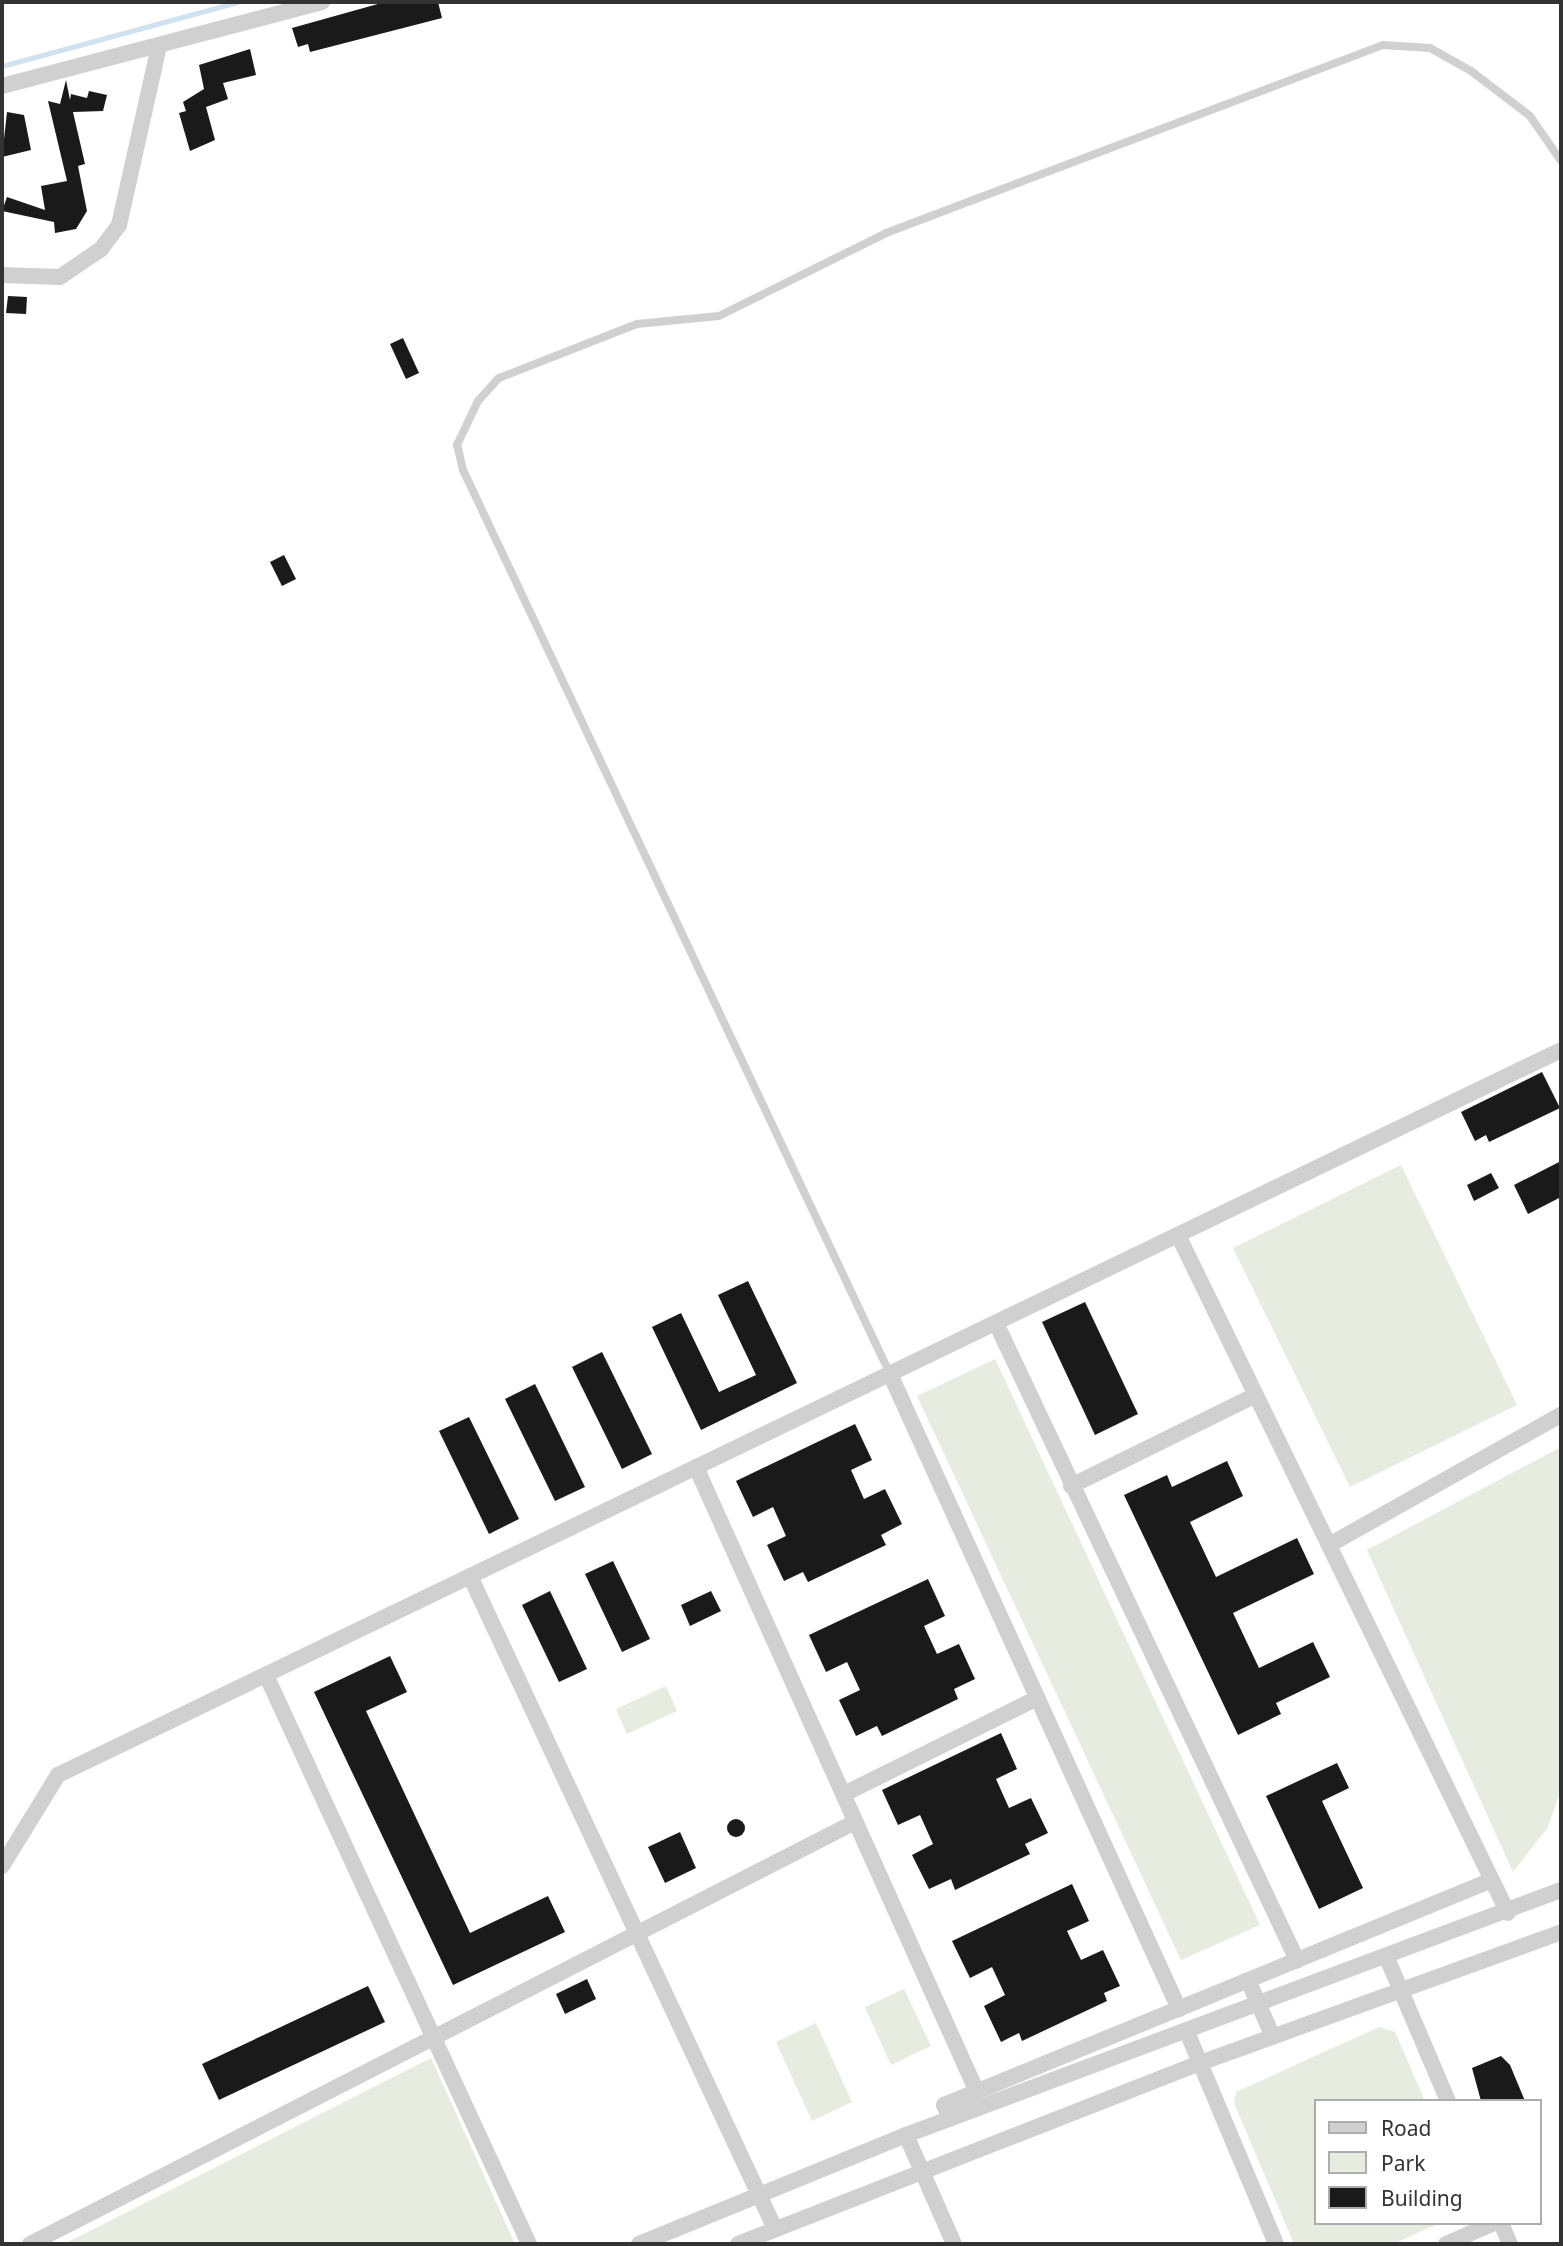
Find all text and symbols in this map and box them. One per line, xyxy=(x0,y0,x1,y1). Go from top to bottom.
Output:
legend xyxy=(1314,2099,1542,2225)
text: Road xyxy=(1381,2114,1431,2142)
text: Park xyxy=(1381,2149,1425,2177)
text: Building xyxy=(1381,2184,1463,2212)

